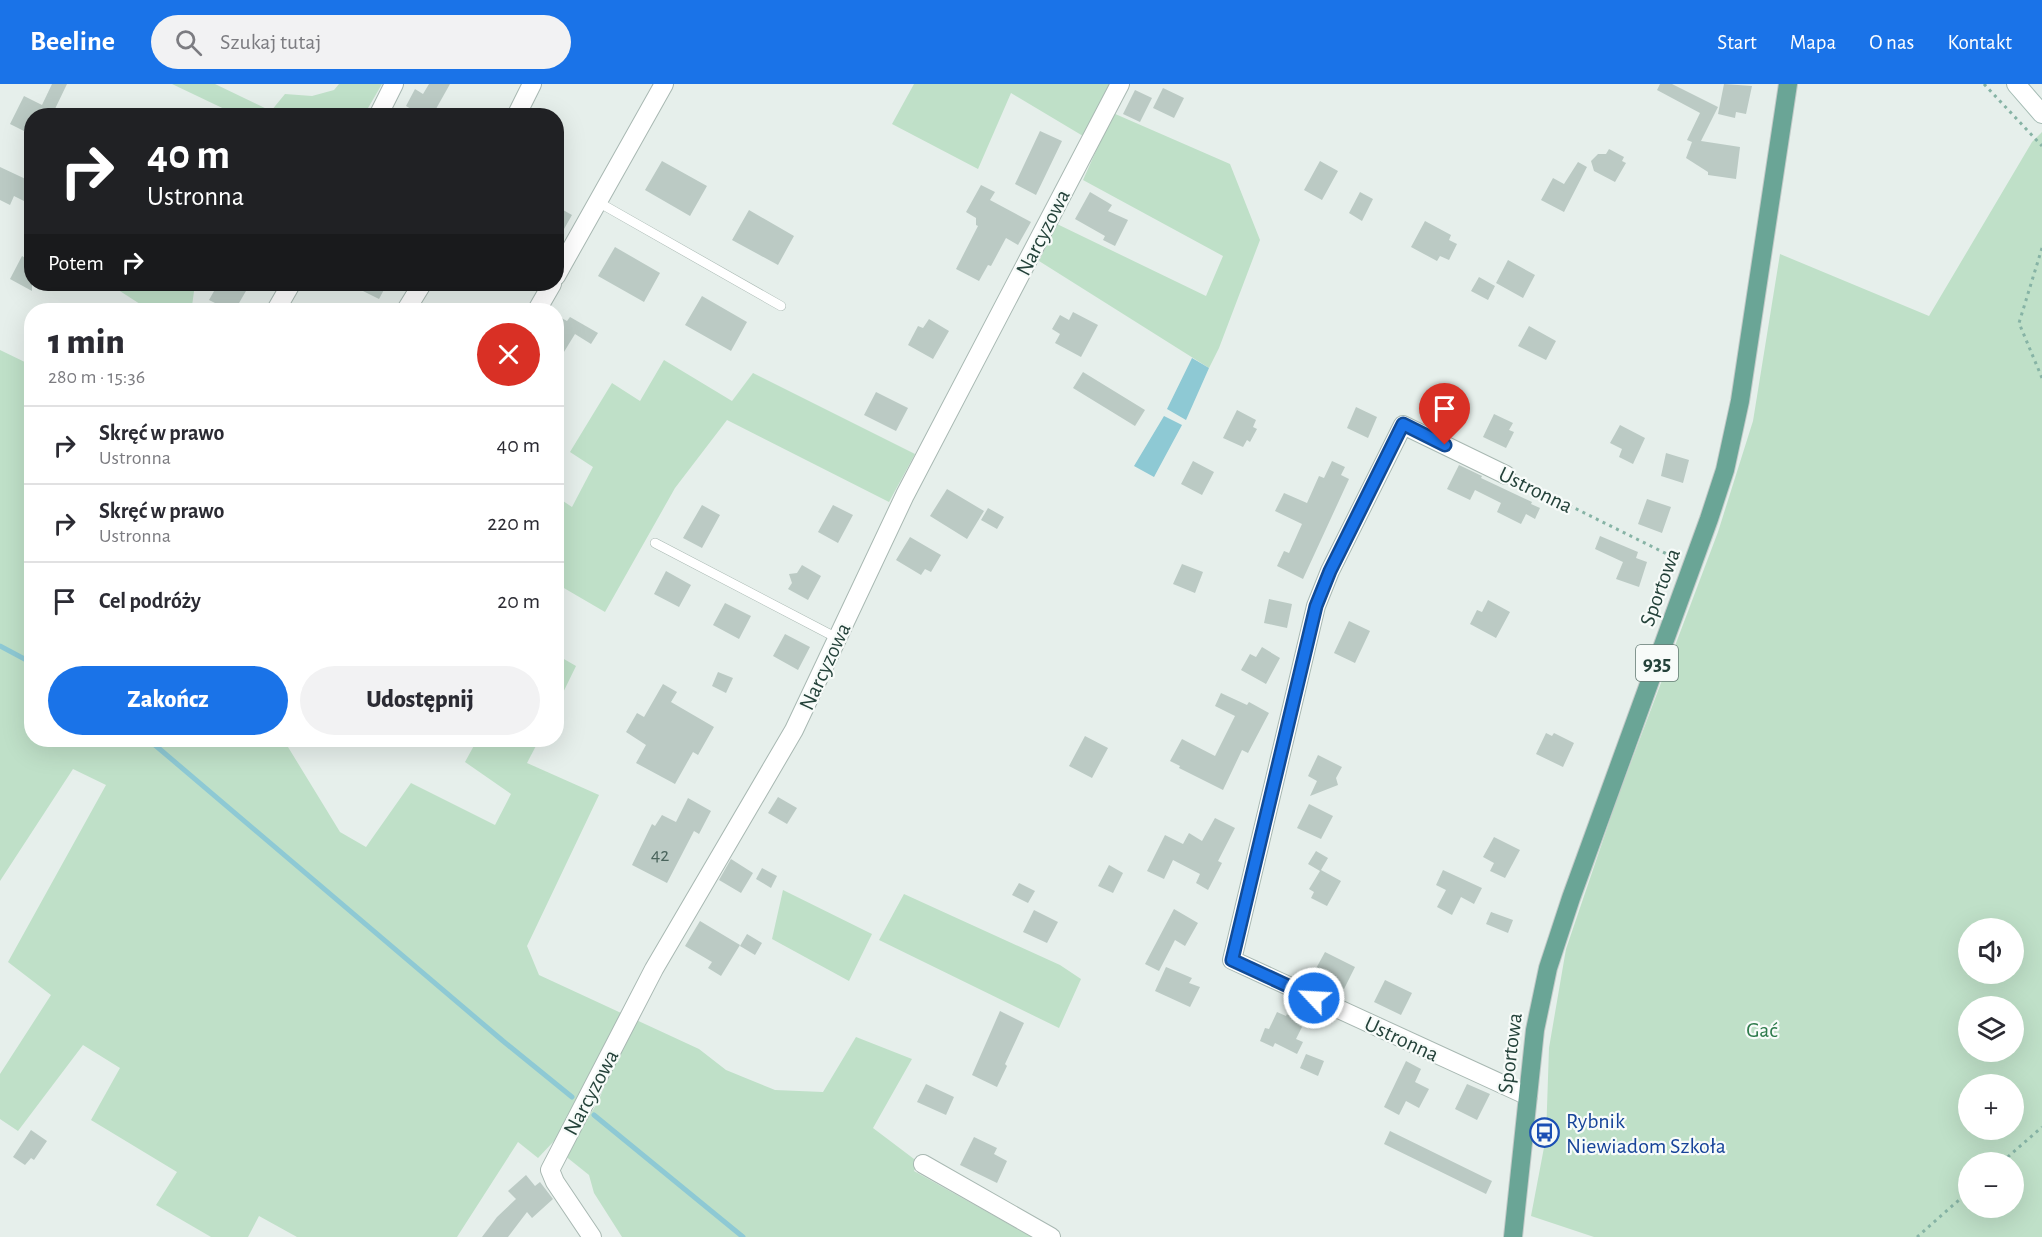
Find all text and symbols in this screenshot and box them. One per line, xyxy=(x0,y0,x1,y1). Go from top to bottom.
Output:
search box xyxy=(151,15,571,69)
icon: search xyxy=(172,26,205,59)
text: Beeline xyxy=(30,28,115,56)
text: Szukaj tutaj xyxy=(220,31,321,53)
text: Start xyxy=(1717,32,1757,53)
text: Mapa xyxy=(1790,32,1836,53)
text: O nas xyxy=(1869,32,1914,53)
text: Kontakt xyxy=(1947,32,2012,53)
icon: right xyxy=(48,132,126,210)
text: 40 m xyxy=(147,134,230,176)
text: Ustronna xyxy=(147,183,244,210)
street label: Narcyzowa xyxy=(1012,186,1074,279)
icon: right xyxy=(116,246,149,279)
text: Potem xyxy=(48,252,104,274)
button: close xyxy=(477,323,540,386)
text: 1 min xyxy=(48,324,125,360)
text: 280 m · 15:36 xyxy=(48,367,145,387)
pin xyxy=(1419,383,1470,445)
icon: arrive xyxy=(1428,392,1461,425)
text: Skręć w prawo xyxy=(99,422,224,444)
icon: right xyxy=(48,429,81,462)
text: 40 m xyxy=(497,434,540,456)
text: Ustronna xyxy=(99,448,171,468)
street label: Ustronna xyxy=(1495,463,1576,517)
text: Skręć w prawo xyxy=(99,500,224,522)
icon: right xyxy=(48,507,81,540)
text: 220 m xyxy=(487,512,540,534)
text: Ustronna xyxy=(99,526,171,546)
street label: Sportowa xyxy=(1636,545,1684,629)
icon: arrive xyxy=(48,585,81,618)
text: Cel podróży xyxy=(99,590,201,612)
text: 20 m xyxy=(497,590,540,612)
street label: Narcyzowa xyxy=(795,619,855,713)
road number: 935 xyxy=(1636,645,1678,681)
button: Zakończ xyxy=(48,666,288,735)
button: Udostępnij xyxy=(300,666,540,735)
house number: 42 xyxy=(651,845,669,865)
map controls xyxy=(1958,918,2024,1218)
button: sound xyxy=(1958,918,2024,984)
position arrow xyxy=(1282,966,1346,1030)
button: layers xyxy=(1958,996,2024,1062)
street label: Ustronna xyxy=(1361,1012,1442,1066)
street label: Sportowa xyxy=(1494,1012,1526,1095)
park label: Gać xyxy=(1746,1019,1778,1041)
street label: Narcyzowa xyxy=(559,1046,623,1139)
button: + xyxy=(1958,1074,2024,1140)
place label: Rybnik Niewiadom Szkoła xyxy=(1566,1110,1726,1157)
bus stop icon: Rybnik Niewiadom Szkoła xyxy=(1529,1117,1561,1149)
button: − xyxy=(1958,1152,2024,1218)

